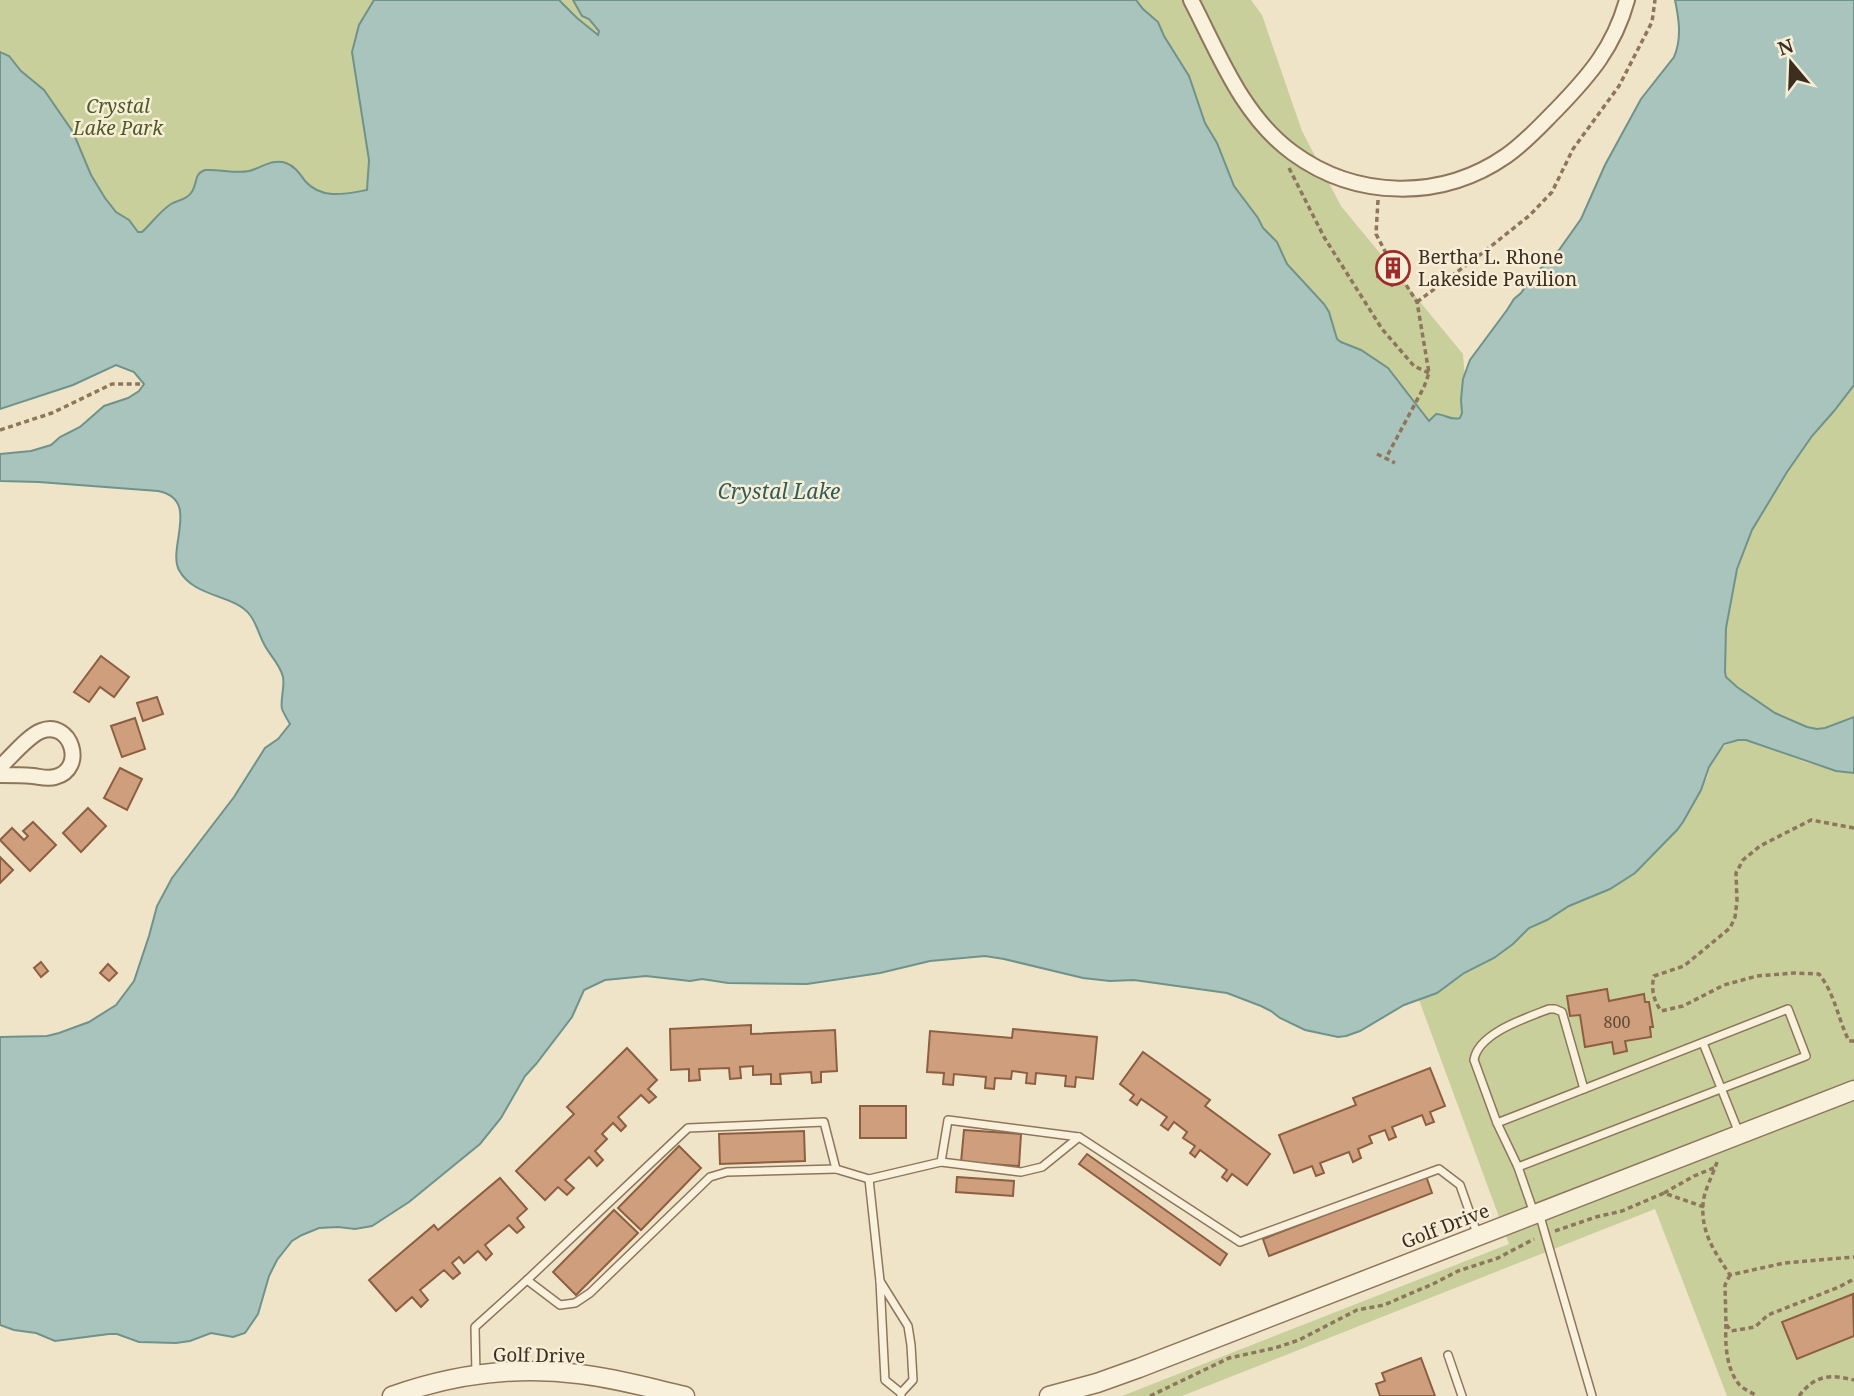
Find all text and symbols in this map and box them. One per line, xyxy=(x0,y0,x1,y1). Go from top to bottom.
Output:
north arrow xyxy=(1756,28,1826,98)
text: N xyxy=(1774,32,1797,62)
park label: Crystal Lake Park xyxy=(72,93,164,141)
place label: Bertha L. Rhone Lakeside Pavilion xyxy=(1418,244,1577,292)
building icon: Bertha L. Rhone Lakeside Pavilion xyxy=(1374,249,1412,287)
water label: Crystal Lake xyxy=(718,477,840,505)
house number: 800 xyxy=(1604,1011,1630,1033)
street label: Golf Drive xyxy=(1397,1197,1493,1255)
street label: Golf Drive xyxy=(493,1341,585,1369)

